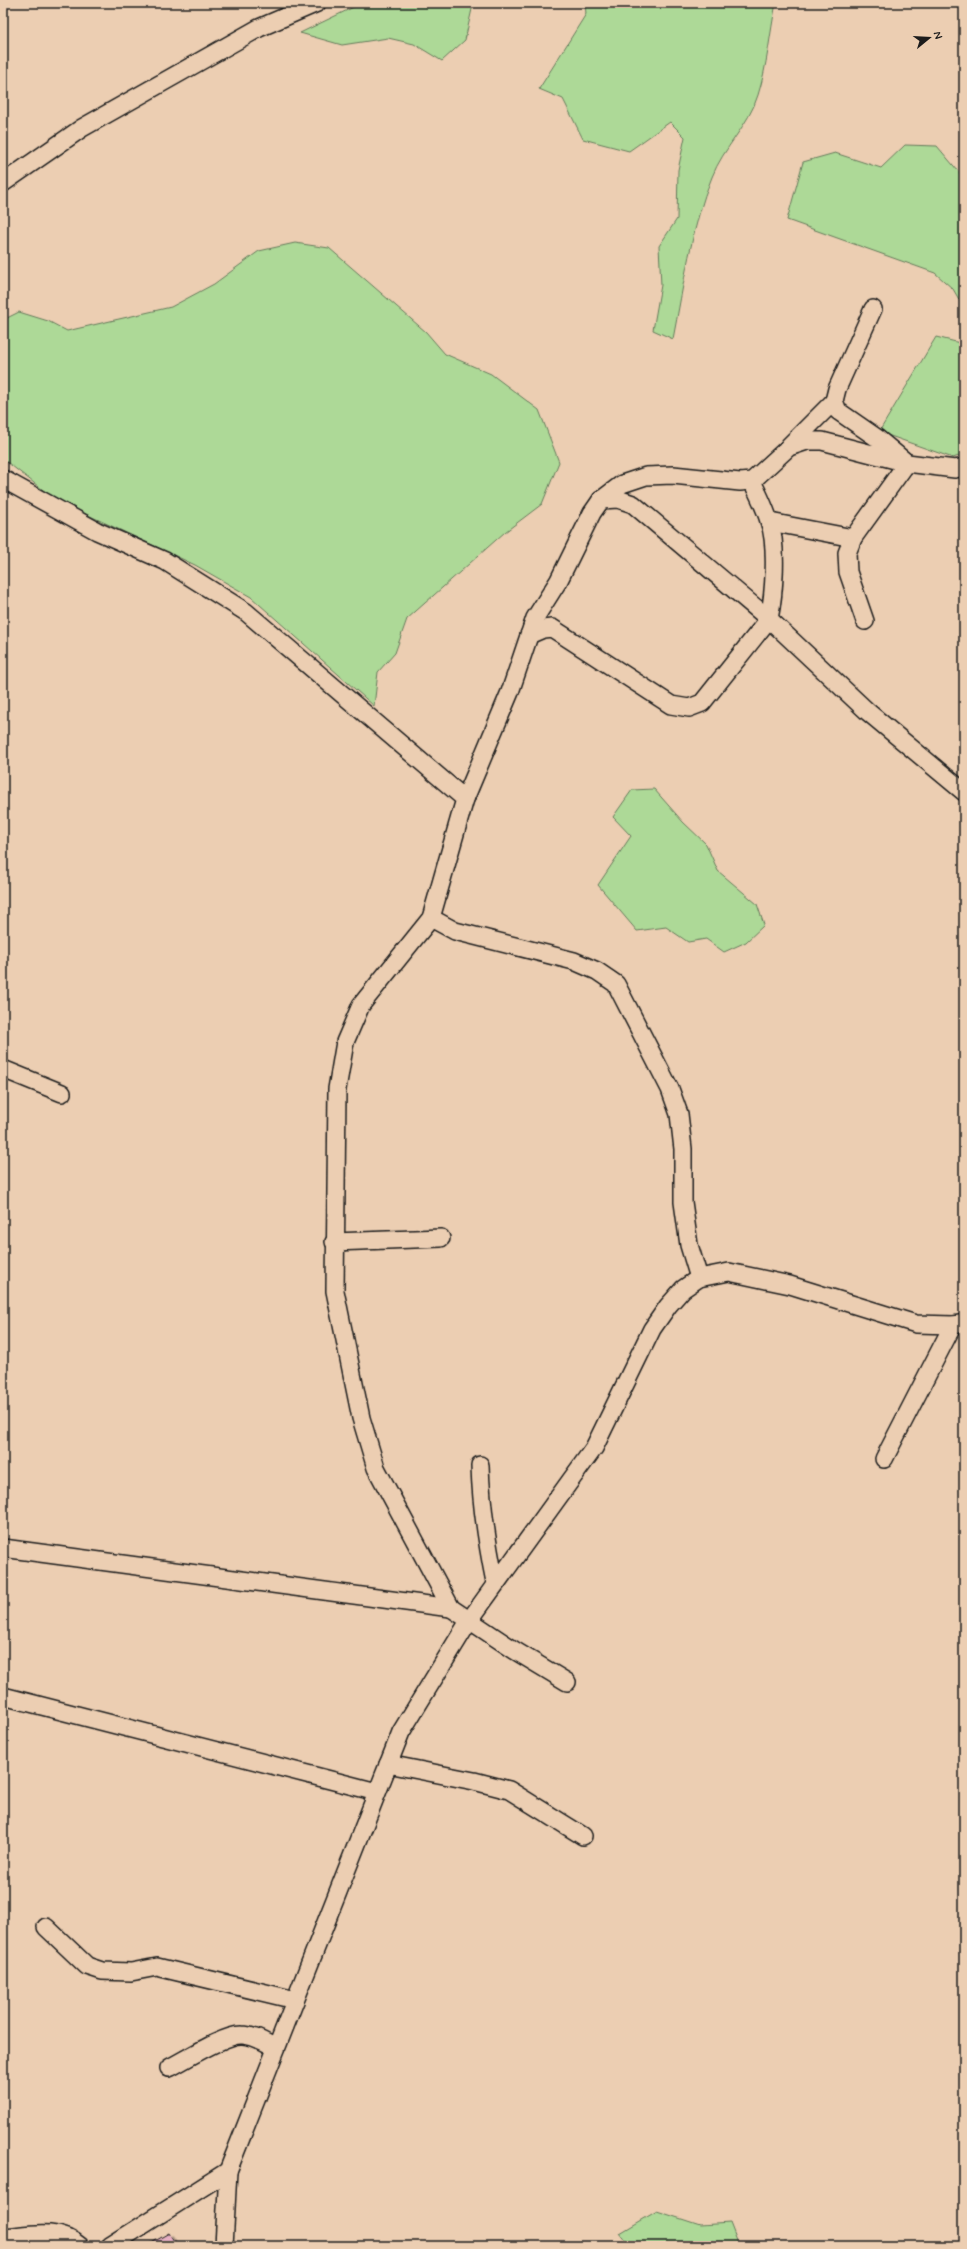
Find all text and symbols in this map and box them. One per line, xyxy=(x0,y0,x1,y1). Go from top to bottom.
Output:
north arrow xyxy=(909,18,949,58)
text: N xyxy=(930,30,945,41)

